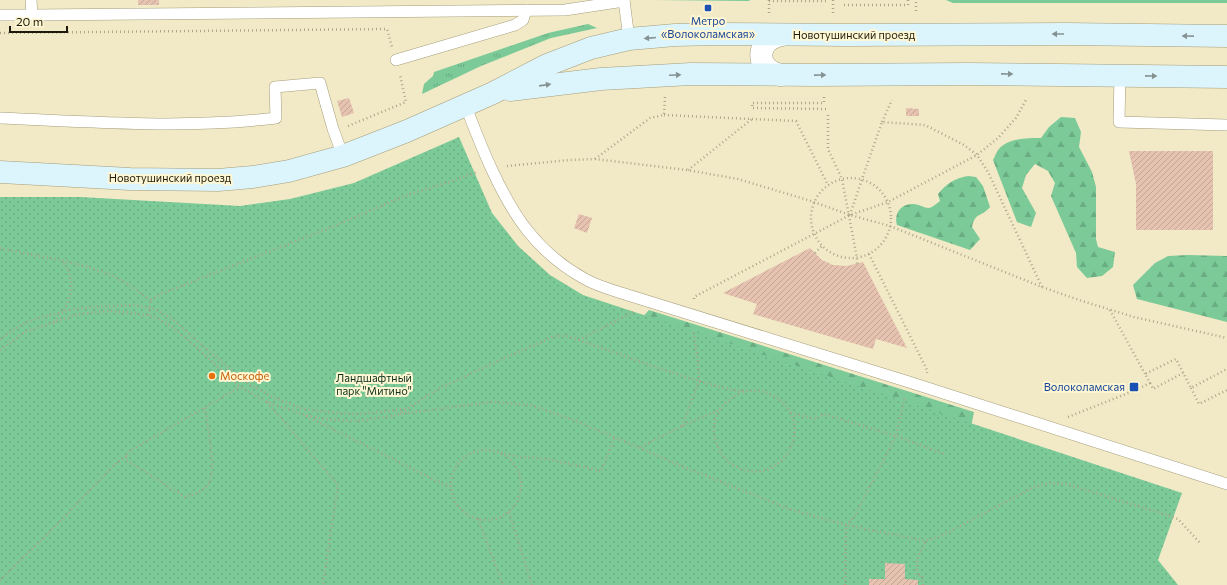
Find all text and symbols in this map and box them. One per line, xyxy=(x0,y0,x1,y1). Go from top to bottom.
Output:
marker: Метро «Волоколамская» xyxy=(703,3,713,13)
scale bar xyxy=(10,8,67,34)
text: 20 m xyxy=(16,14,43,28)
place label: Метро «Волоколамская» xyxy=(661,14,755,40)
street label: Новотушинский проезд xyxy=(793,28,916,41)
one-way arrow xyxy=(1051,31,1064,37)
one-way arrow xyxy=(1181,33,1194,39)
one-way arrow xyxy=(644,34,656,41)
one-way arrow xyxy=(669,71,681,78)
one-way arrow xyxy=(1001,71,1014,77)
one-way arrow xyxy=(814,72,827,78)
one-way arrow xyxy=(1145,73,1158,79)
one-way arrow xyxy=(539,82,551,88)
street label: Новотушинский проезд xyxy=(109,171,232,184)
place label: Москофе xyxy=(220,369,269,382)
marker: Москофе xyxy=(207,371,217,381)
park label: Ландшафтный парк "Митино" xyxy=(336,371,412,397)
place label: Волоколамская xyxy=(1044,380,1125,393)
marker: Волоколамская xyxy=(1128,381,1140,393)

